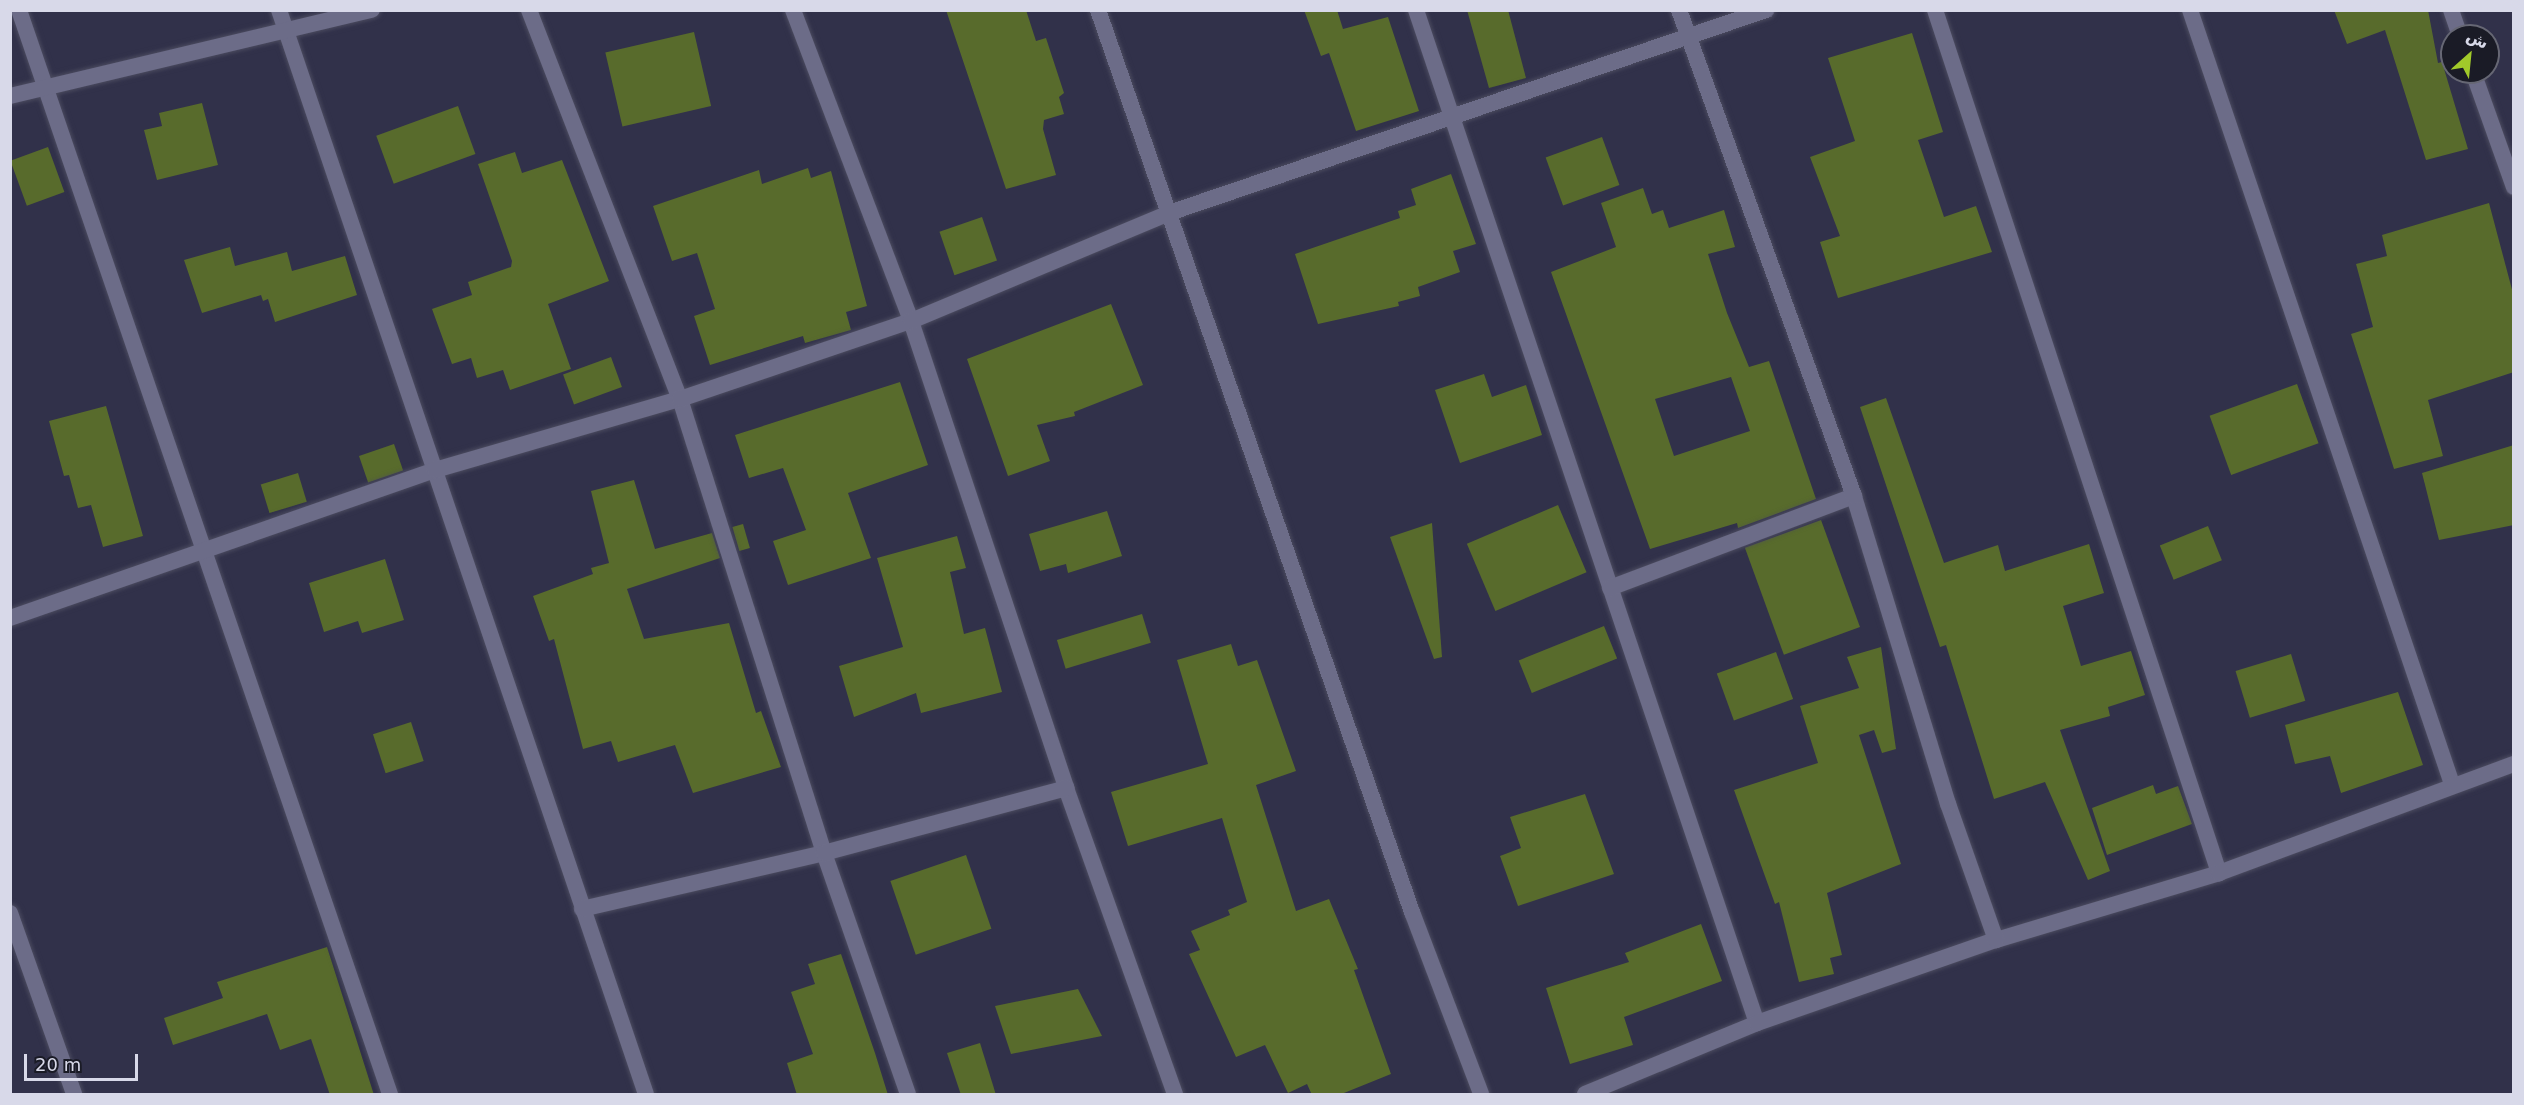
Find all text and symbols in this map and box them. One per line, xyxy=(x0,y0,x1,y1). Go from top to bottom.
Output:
north arrow xyxy=(2440,24,2500,84)
text: ش xyxy=(2463,26,2492,53)
scale bar xyxy=(27,1042,141,1080)
text: 20 m xyxy=(35,1054,81,1075)

